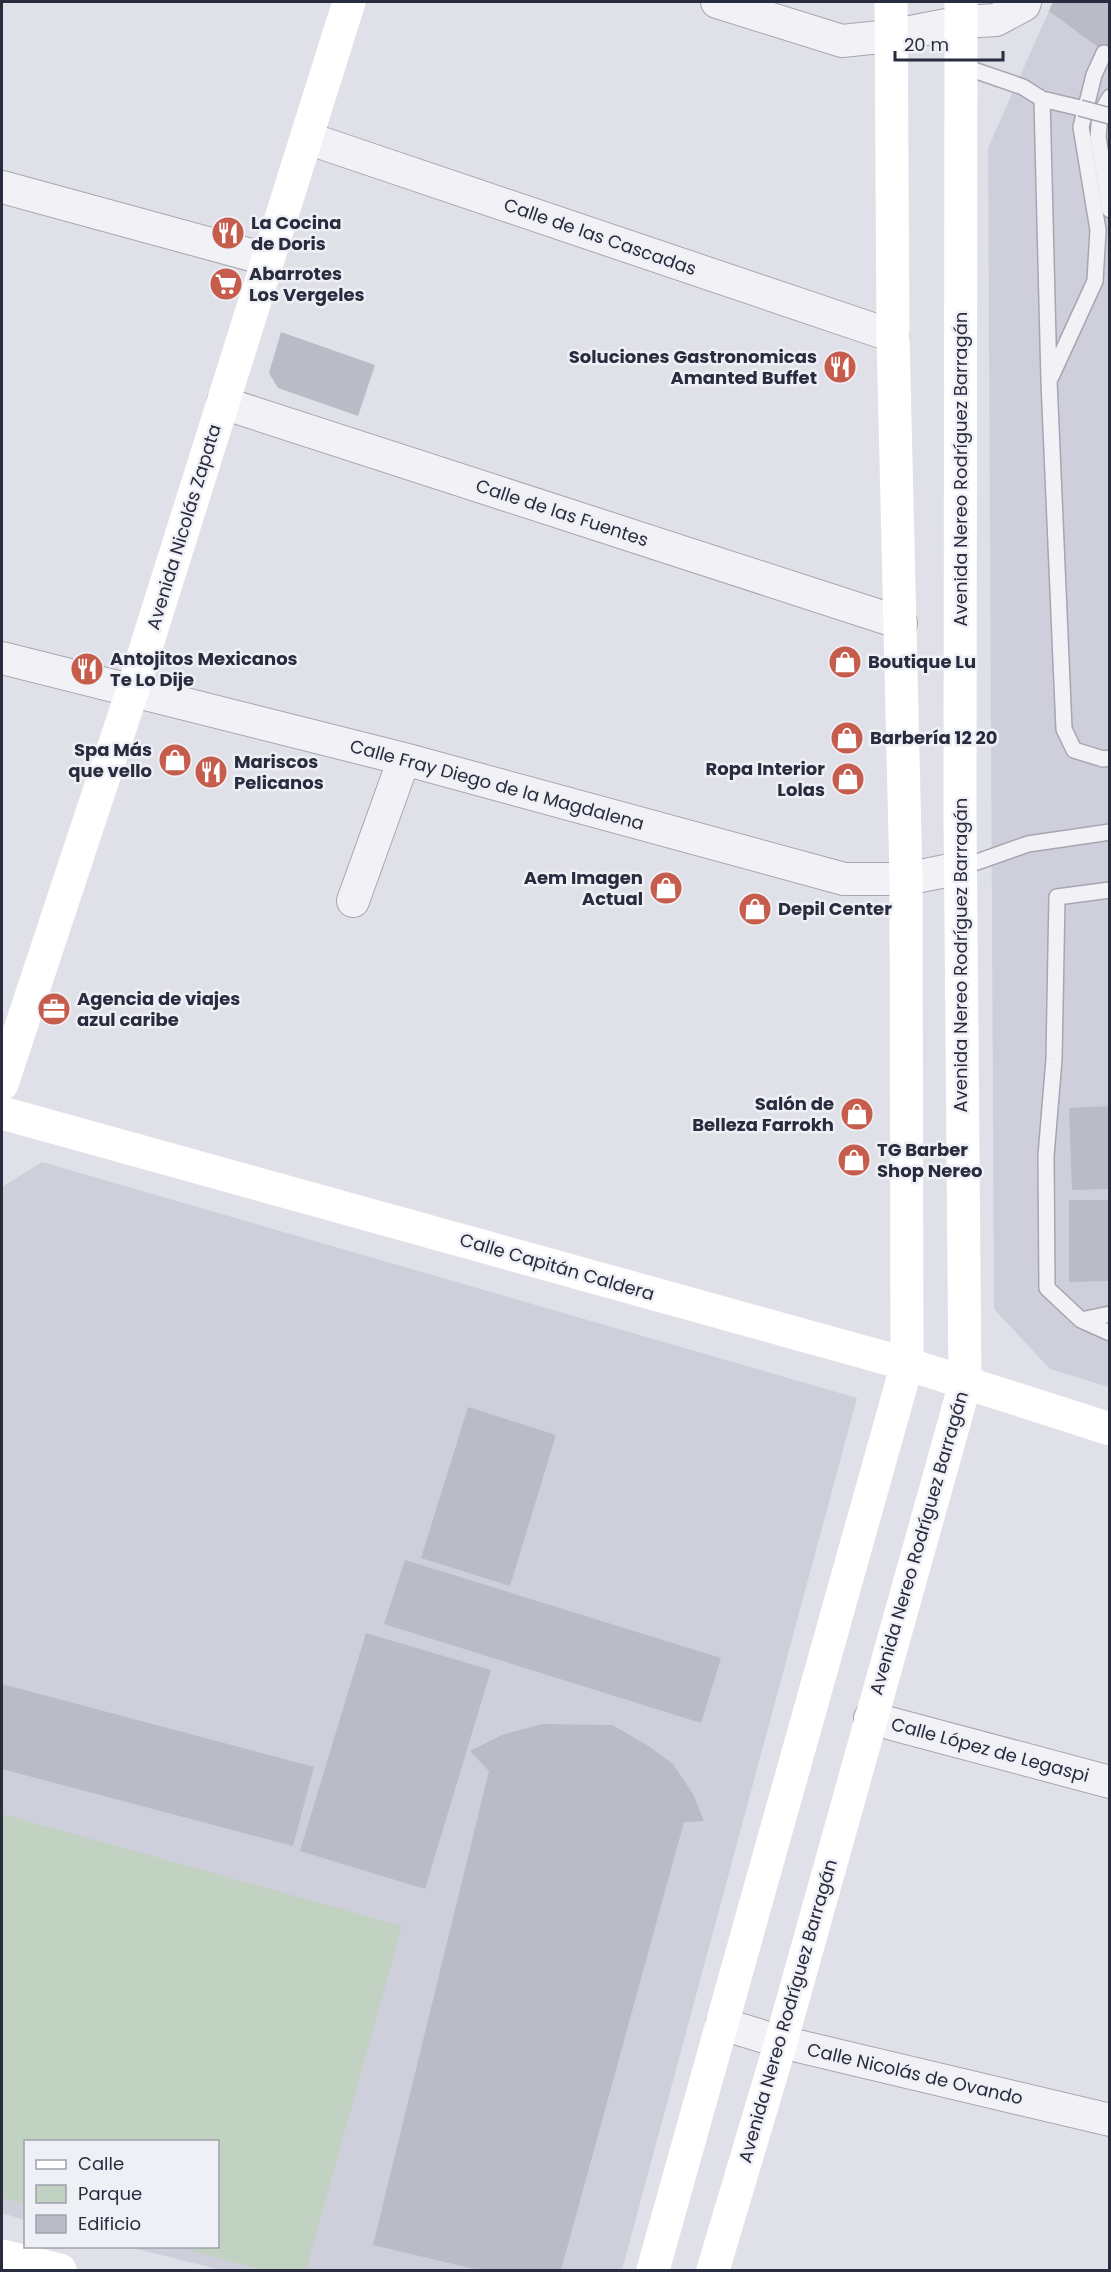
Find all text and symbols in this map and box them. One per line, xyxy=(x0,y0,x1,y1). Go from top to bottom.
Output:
scale bar xyxy=(895,24,1003,62)
text: 20 m xyxy=(904,32,949,57)
street label: Calle de las Cascadas xyxy=(501,192,700,281)
place label: La Cocina de Doris xyxy=(251,210,341,256)
restaurant icon: La Cocina de Doris xyxy=(210,215,246,251)
place label: Abarrotes Los Vergeles xyxy=(249,261,365,307)
supermarket icon: Abarrotes Los Vergeles xyxy=(208,266,244,302)
street label: Avenida Nereo Rodríguez Barragán xyxy=(948,312,973,626)
place label: Soluciones Gastronomicas Amanted Buffet xyxy=(569,344,817,390)
restaurant icon: Soluciones Gastronomicas Amanted Buffet xyxy=(822,349,858,385)
street label: Avenida Nicolás Zapata xyxy=(140,421,227,633)
street label: Calle de las Fuentes xyxy=(473,473,652,552)
shop icon: Boutique Lu xyxy=(827,644,863,680)
place label: Antojitos Mexicanos Te Lo Dije xyxy=(110,646,298,692)
place label: Boutique Lu xyxy=(868,649,976,674)
restaurant icon: Antojitos Mexicanos Te Lo Dije xyxy=(69,651,105,687)
shop icon: Barbería 12 20 xyxy=(829,720,865,756)
place label: Barbería 12 20 xyxy=(870,725,998,750)
street label: Calle Fray Diego de la Magdalena xyxy=(347,733,647,836)
place label: Spa Más que vello xyxy=(68,737,152,783)
shop icon: Spa Más que vello xyxy=(157,742,193,778)
place label: Mariscos Pelicanos xyxy=(234,749,324,795)
restaurant icon: Mariscos Pelicanos xyxy=(193,754,229,790)
place label: Ropa Interior Lolas xyxy=(706,756,825,802)
shop icon: Ropa Interior Lolas xyxy=(830,761,866,797)
street label: Avenida Nereo Rodríguez Barragán xyxy=(948,798,973,1112)
place label: Aem Imagen Actual xyxy=(524,865,643,911)
shop icon: Aem Imagen Actual xyxy=(648,870,684,906)
shop icon: Depil Center xyxy=(737,891,773,927)
place label: Depil Center xyxy=(778,896,892,921)
place label: Agencia de viajes azul caribe xyxy=(77,986,240,1032)
office icon: Agencia de viajes azul caribe xyxy=(36,991,72,1027)
place label: Salón de Belleza Farrokh xyxy=(692,1091,834,1137)
shop icon: Salón de Belleza Farrokh xyxy=(839,1096,875,1132)
place label: TG Barber Shop Nereo xyxy=(877,1137,983,1183)
shop icon: TG Barber Shop Nereo xyxy=(836,1142,872,1178)
street label: Calle Capitán Caldera xyxy=(457,1227,657,1306)
street label: Avenida Nereo Rodríguez Barragán xyxy=(863,1388,974,1698)
street label: Calle López de Legaspi xyxy=(888,1711,1092,1788)
street label: Avenida Nereo Rodríguez Barragán xyxy=(732,1856,843,2166)
street label: Calle Nicolás de Ovando xyxy=(805,2036,1026,2111)
legend xyxy=(24,2140,219,2248)
text: Calle xyxy=(78,2151,124,2176)
text: Parque xyxy=(78,2181,142,2206)
text: Edificio xyxy=(78,2211,141,2236)

